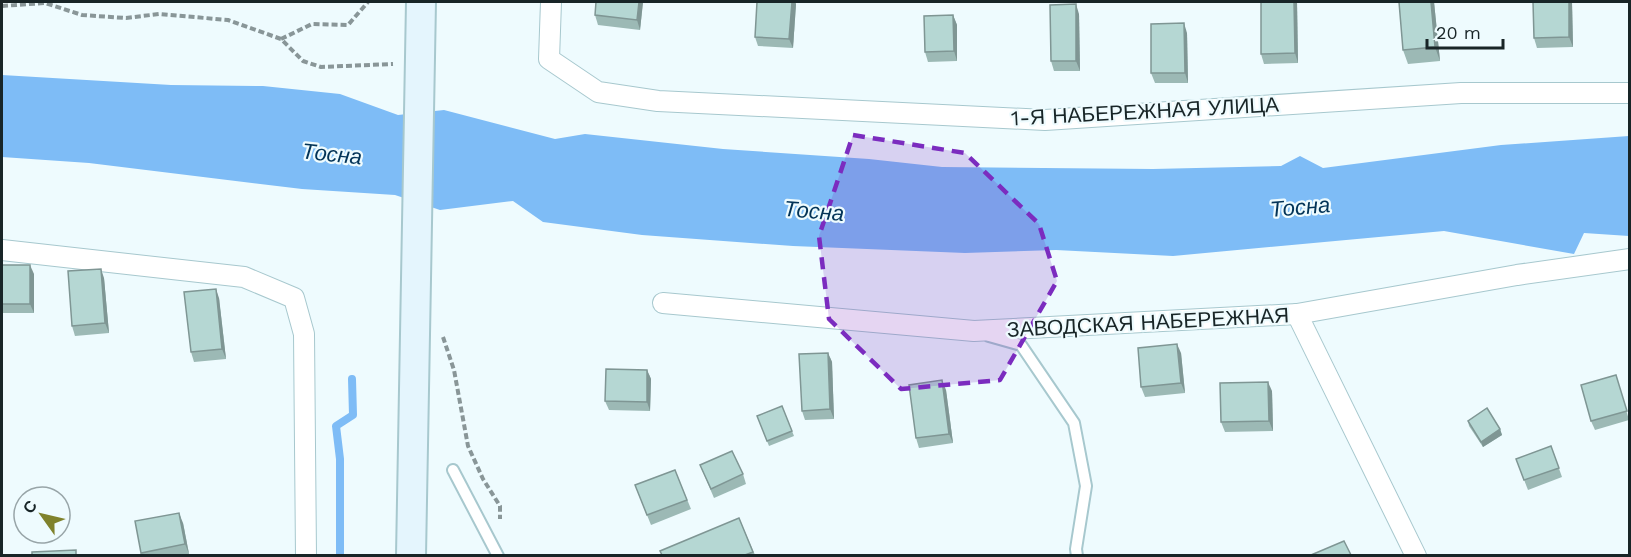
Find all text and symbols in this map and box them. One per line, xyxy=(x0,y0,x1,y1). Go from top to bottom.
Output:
scale bar xyxy=(1427,12,1504,50)
text: 20 m xyxy=(1436,22,1481,43)
street label: 1-Я НАБЕРЕЖНАЯ УЛИЦА xyxy=(1010,92,1280,130)
water label: Тосна xyxy=(301,138,363,170)
water label: Тосна xyxy=(1269,192,1331,222)
water label: Тосна xyxy=(783,196,845,226)
street label: ЗАВОДСКАЯ НАБЕРЕЖНАЯ xyxy=(1006,302,1290,342)
north arrow xyxy=(12,485,72,545)
text: С xyxy=(19,496,41,517)

